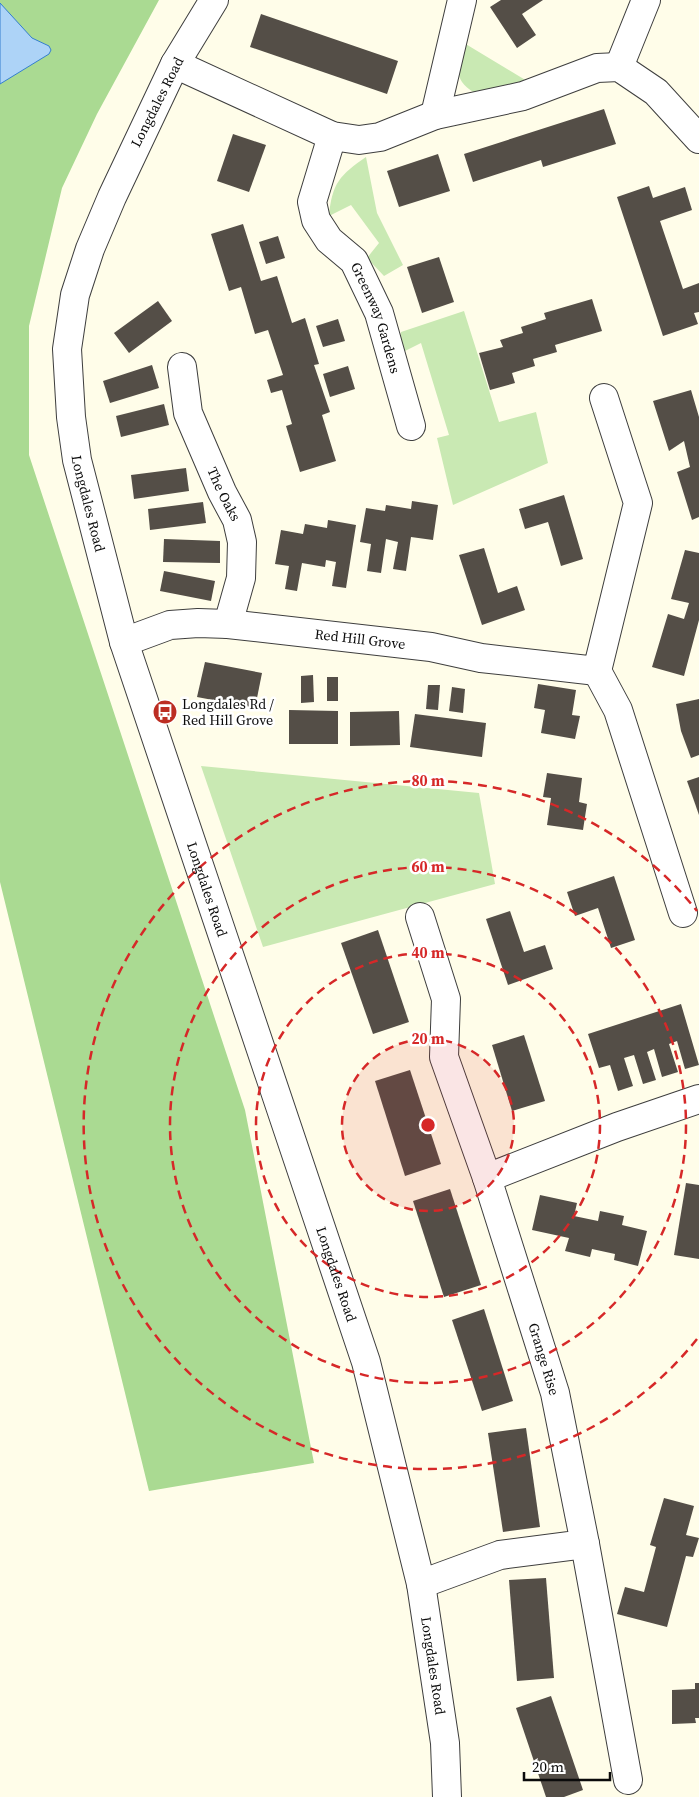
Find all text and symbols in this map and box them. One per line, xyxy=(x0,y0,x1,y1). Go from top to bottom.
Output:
street label: Longdales Road xyxy=(126,53,188,151)
street label: Greenway Gardens xyxy=(346,259,406,376)
street label: Longdales Road xyxy=(66,454,110,554)
street label: The Oaks xyxy=(202,464,246,525)
street label: Red Hill Grove xyxy=(314,624,406,654)
place label: Longdales Rd / Red Hill Grove xyxy=(182,694,274,730)
bus stop icon: Longdales Rd / Red Hill Grove xyxy=(152,699,178,725)
text: 80 m xyxy=(411,770,445,791)
street label: Longdales Road xyxy=(182,839,232,940)
text: 60 m xyxy=(411,856,445,877)
text: 40 m xyxy=(411,942,445,963)
text: 20 m xyxy=(411,1028,445,1049)
centre of rings xyxy=(419,1116,437,1134)
street label: Longdales Road xyxy=(311,1224,362,1324)
street label: Grange Rise xyxy=(523,1320,565,1398)
street label: Longdales Road xyxy=(416,1615,451,1716)
scale bar xyxy=(524,1750,610,1782)
text: 20 m xyxy=(532,1756,564,1777)

